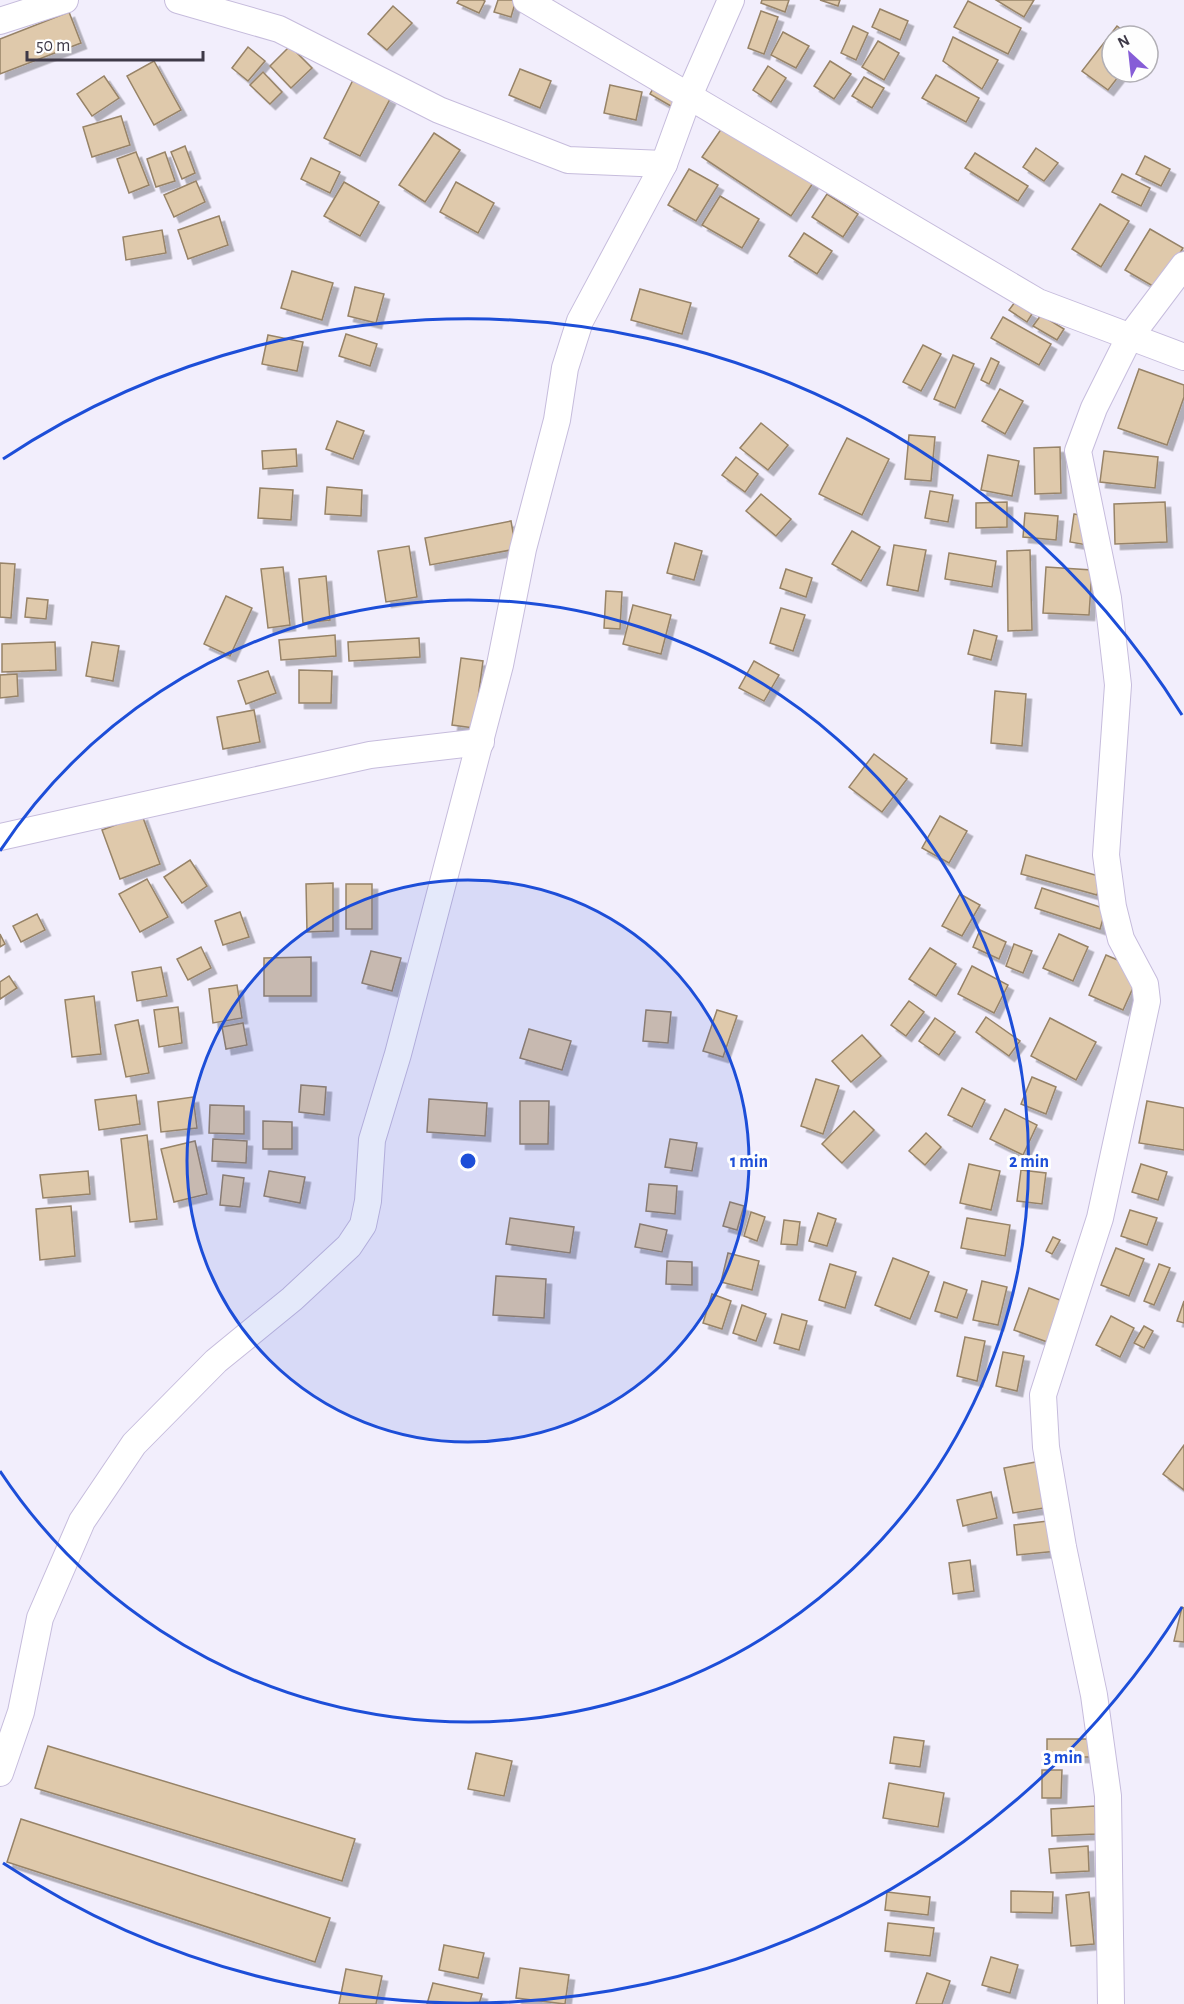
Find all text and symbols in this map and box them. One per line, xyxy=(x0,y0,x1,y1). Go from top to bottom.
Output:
scale bar xyxy=(27,24,202,62)
north arrow xyxy=(1100,24,1160,84)
text: N xyxy=(1115,32,1132,51)
text: 50 m xyxy=(36,37,70,55)
centre of rings xyxy=(458,1151,478,1171)
text: 1 min xyxy=(730,1153,768,1171)
text: 2 min xyxy=(1009,1153,1049,1171)
text: 3 min xyxy=(1043,1749,1083,1767)

